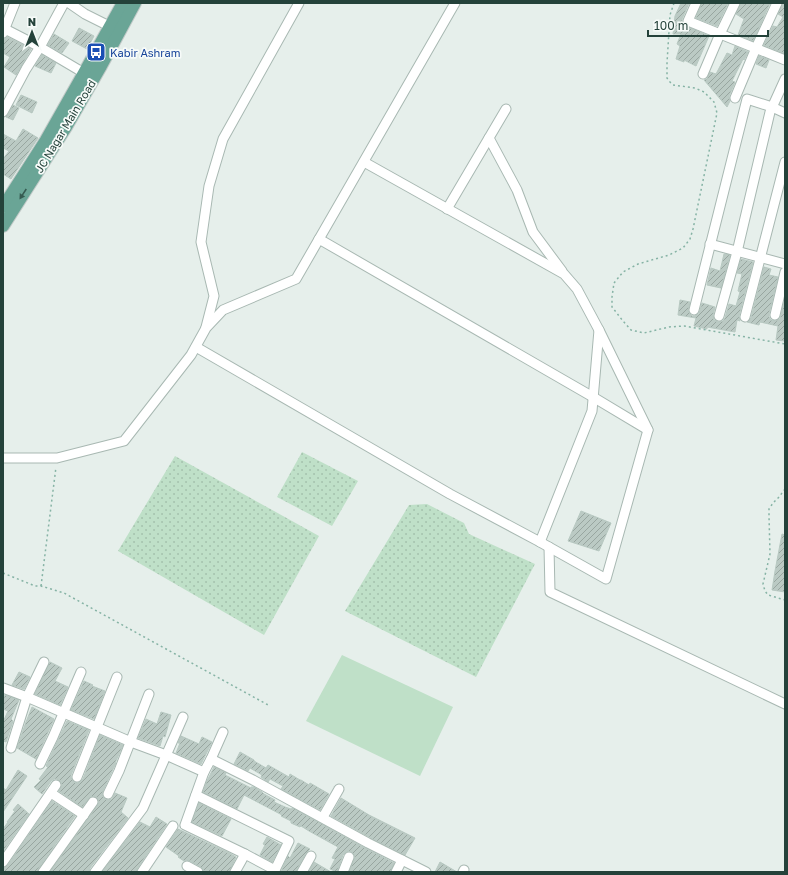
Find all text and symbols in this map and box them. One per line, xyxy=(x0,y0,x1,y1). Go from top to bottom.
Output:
north arrow xyxy=(12,12,52,52)
scale bar xyxy=(648,12,768,38)
text: N xyxy=(28,15,36,28)
text: 100 m xyxy=(654,18,688,33)
bus stop icon: Kabir Ashram xyxy=(85,41,107,63)
place label: Kabir Ashram xyxy=(110,46,181,59)
street label: JC Nagar Main Road xyxy=(32,77,98,175)
one-way arrow xyxy=(20,188,27,200)

